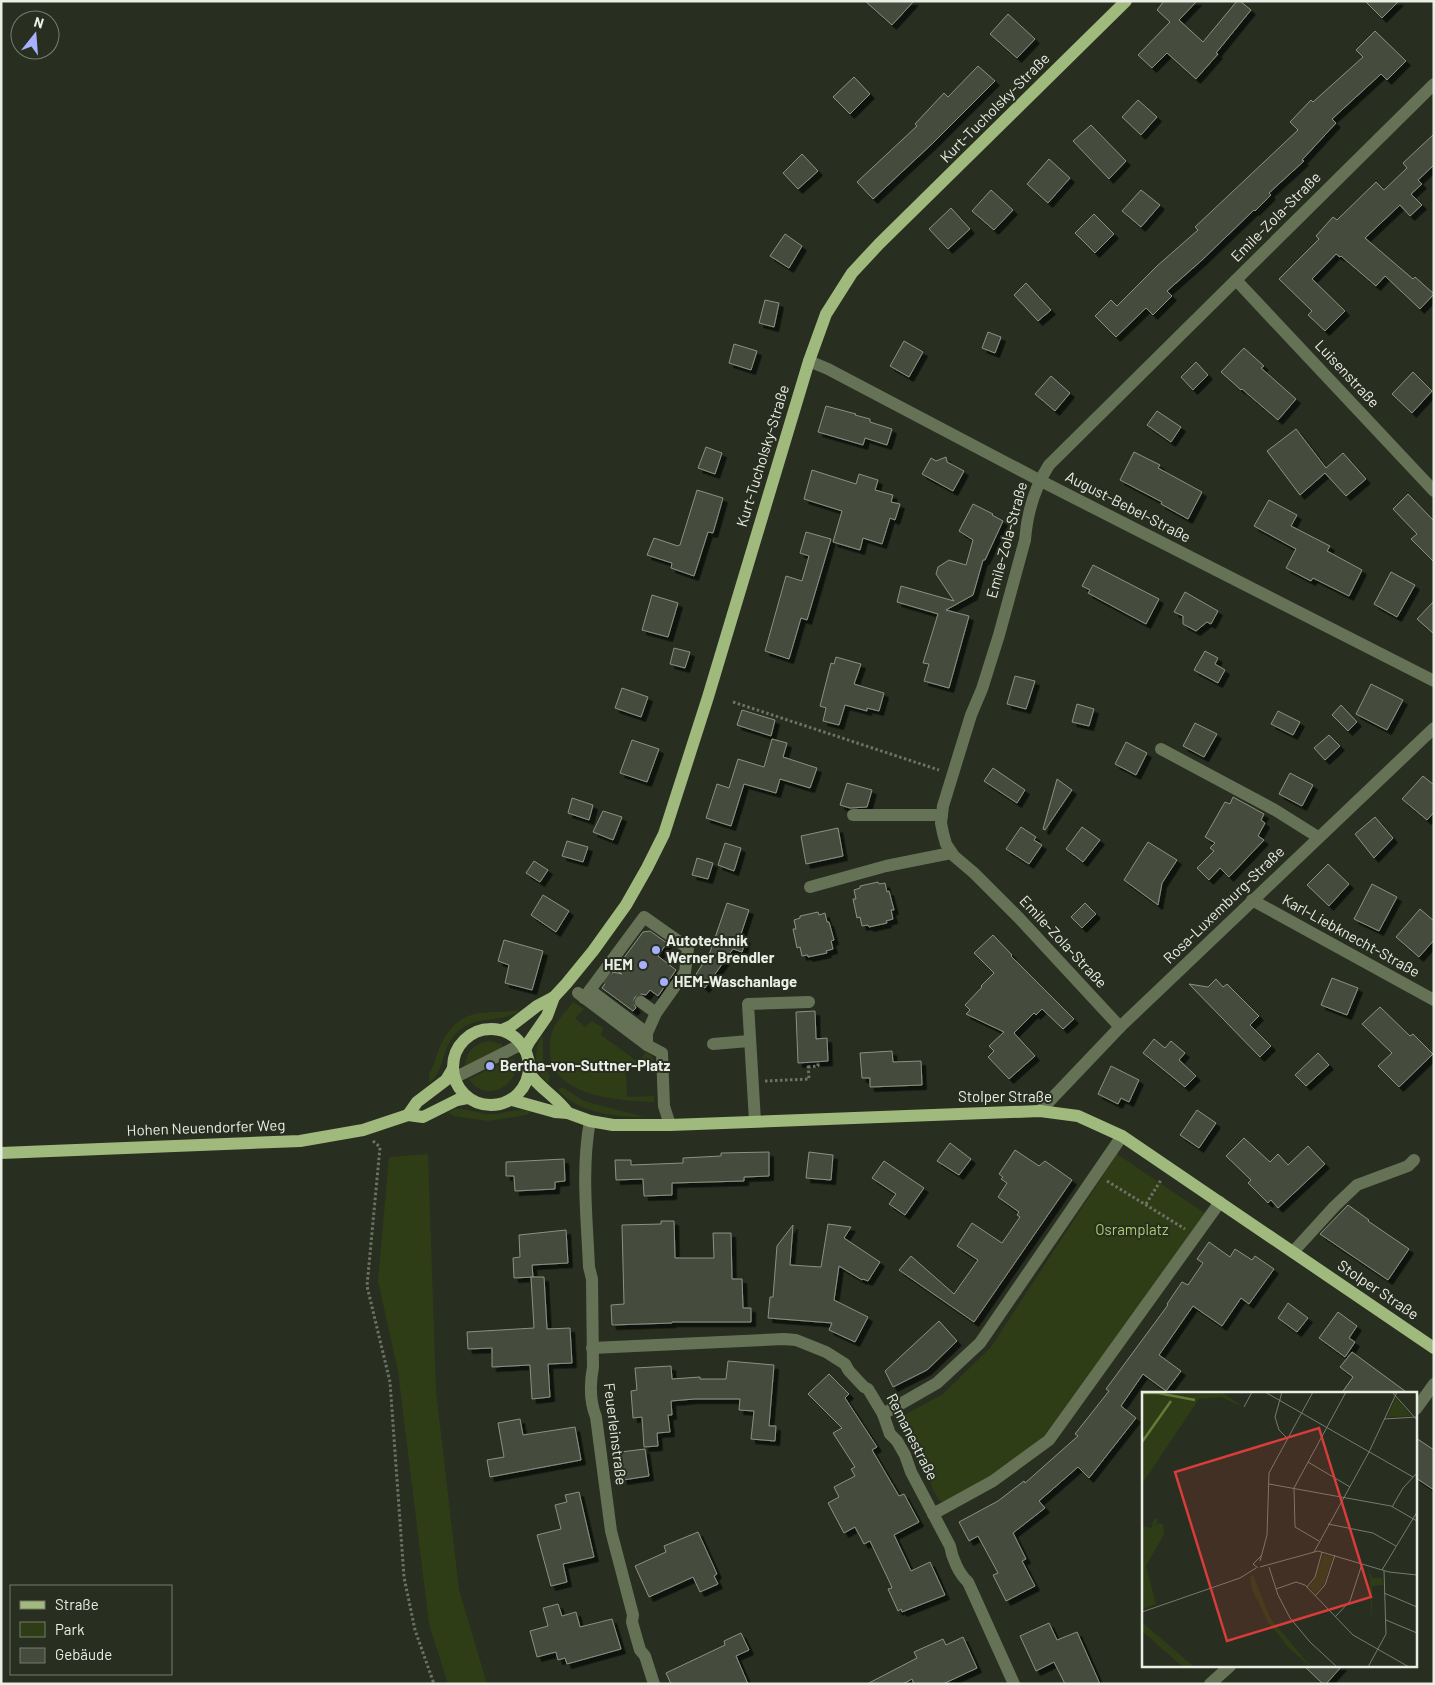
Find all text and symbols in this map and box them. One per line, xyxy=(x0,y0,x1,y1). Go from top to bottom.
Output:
north arrow xyxy=(10,10,60,60)
text: N xyxy=(32,13,46,32)
street label: Kurt-Tucholsky-Straße xyxy=(936,49,1053,166)
street label: Emile-Zola-Straße xyxy=(1227,168,1324,265)
street label: Luisenstraße xyxy=(1312,336,1384,411)
street label: Kurt-Tucholsky-Straße xyxy=(732,383,792,529)
street label: August-Bebel-Straße xyxy=(1063,467,1194,545)
street label: Emile-Zola-Straße xyxy=(982,480,1030,600)
street label: Rosa-Luxemburg-Straße xyxy=(1159,842,1287,967)
street label: Karl-Liebknecht-Straße xyxy=(1280,890,1423,980)
street label: Emile-Zola-Straße xyxy=(1016,891,1111,991)
place label: Autotechnik Werner Brendler xyxy=(666,931,775,966)
marker: Autotechnik Werner Brendler xyxy=(650,944,662,956)
place label: HEM xyxy=(604,955,633,973)
marker: HEM xyxy=(637,959,649,971)
place label: HEM-Waschanlage xyxy=(674,972,797,990)
marker: HEM-Waschanlage xyxy=(658,976,670,988)
place label: Bertha-von-Suttner-Platz xyxy=(500,1056,670,1074)
marker: Bertha-von-Suttner-Platz xyxy=(484,1060,496,1072)
street label: Stolper Straße xyxy=(958,1087,1052,1105)
street label: Hohen Neuendorfer Weg xyxy=(126,1115,286,1139)
park label: Osramplatz xyxy=(1095,1220,1169,1238)
street label: Stolper Straße xyxy=(1335,1255,1423,1323)
street label: Feuerleinstraße xyxy=(601,1382,631,1486)
street label: Remanestraße xyxy=(883,1390,943,1483)
inset map xyxy=(1142,1392,1418,1668)
legend xyxy=(10,1585,172,1675)
text: Straße xyxy=(55,1595,99,1613)
text: Park xyxy=(55,1620,85,1638)
text: Gebäude xyxy=(55,1645,112,1663)

